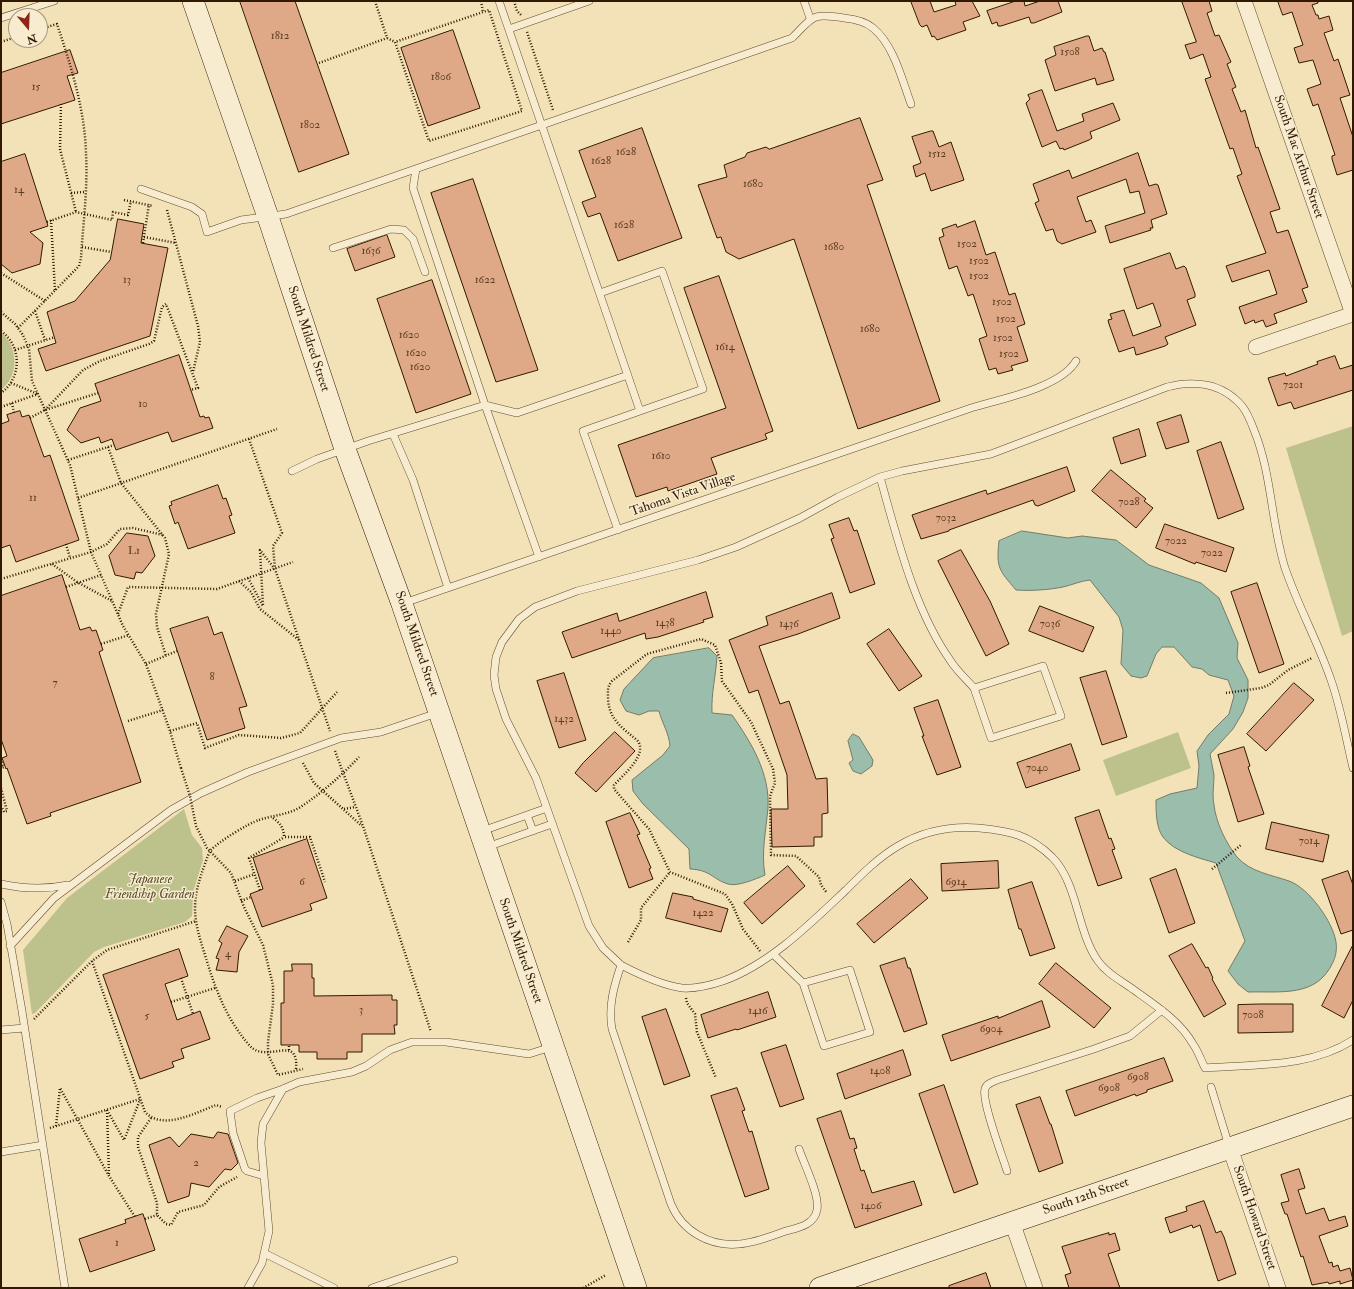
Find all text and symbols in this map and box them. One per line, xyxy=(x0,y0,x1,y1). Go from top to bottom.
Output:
north arrow xyxy=(8,8,48,48)
house number: 1812 xyxy=(271,30,289,44)
text: N xyxy=(25,31,39,47)
house number: 1508 xyxy=(1060,46,1080,60)
house number: 1806 xyxy=(431,71,451,85)
house number: 15 xyxy=(32,81,40,95)
street label: South Mac Arthur Street xyxy=(1270,93,1326,221)
house number: 1802 xyxy=(300,119,320,133)
house number: 1628 xyxy=(616,146,636,160)
house number: 1512 xyxy=(928,148,946,162)
house number: 1628 xyxy=(591,155,611,169)
house number: 1680 xyxy=(743,178,763,192)
house number: 14 xyxy=(14,184,24,198)
house number: 1628 xyxy=(614,219,634,233)
house number: 1502 xyxy=(957,238,977,252)
house number: 1680 xyxy=(824,241,844,255)
house number: 1636 xyxy=(361,245,381,259)
house number: 1502 xyxy=(969,255,989,269)
house number: 1502 xyxy=(969,270,989,284)
house number: 13 xyxy=(123,274,131,288)
house number: 1622 xyxy=(475,274,495,288)
street label: South Mildred Street xyxy=(284,284,332,394)
house number: 1502 xyxy=(992,296,1012,310)
house number: 1502 xyxy=(996,313,1016,327)
house number: 1680 xyxy=(860,323,880,337)
house number: 1620 xyxy=(399,329,419,343)
house number: 1502 xyxy=(993,332,1013,346)
house number: 1614 xyxy=(715,341,735,355)
house number: 1620 xyxy=(406,347,426,361)
house number: 1502 xyxy=(999,348,1019,362)
house number: 1620 xyxy=(410,361,430,375)
house number: 7201 xyxy=(1283,379,1303,393)
house number: 10 xyxy=(138,398,148,412)
house number: 1610 xyxy=(652,450,670,464)
street label: Tahoma Vista Village xyxy=(628,470,738,520)
house number: 11 xyxy=(29,492,37,506)
house number: 7028 xyxy=(1118,496,1140,510)
house number: 7032 xyxy=(936,512,956,526)
house number: 7022 xyxy=(1165,535,1187,549)
house number: L1 xyxy=(128,545,140,559)
house number: 7022 xyxy=(1201,547,1223,561)
street label: South Mildred Street xyxy=(391,589,441,699)
house number: 1438 xyxy=(655,617,675,631)
house number: 1436 xyxy=(779,618,799,632)
house number: 7036 xyxy=(1040,618,1060,632)
house number: 1440 xyxy=(600,625,622,639)
house number: 8 xyxy=(209,671,215,685)
house number: 7 xyxy=(52,677,58,691)
house number: 1432 xyxy=(554,713,574,727)
house number: 7040 xyxy=(1026,762,1048,776)
house number: 7014 xyxy=(1299,835,1319,849)
park label: Japanese Friendship Garden xyxy=(105,872,195,903)
house number: 6 xyxy=(299,876,305,890)
house number: 6914 xyxy=(946,876,966,890)
street label: South Mildred Street xyxy=(495,896,545,1006)
house number: 1422 xyxy=(692,907,714,921)
house number: 4 xyxy=(225,948,231,962)
house number: 3 xyxy=(359,1004,363,1018)
house number: 1416 xyxy=(748,1005,768,1019)
house number: 7008 xyxy=(1242,1009,1264,1023)
house number: 5 xyxy=(145,1010,149,1024)
house number: 6904 xyxy=(980,1023,1002,1037)
house number: 1408 xyxy=(870,1065,890,1079)
house number: 6908 xyxy=(1127,1071,1149,1085)
house number: 6908 xyxy=(1098,1082,1120,1096)
house number: 2 xyxy=(193,1157,199,1171)
street label: South Howard Street xyxy=(1229,1164,1279,1272)
street label: South 12th Street xyxy=(1041,1175,1131,1219)
house number: 1406 xyxy=(860,1200,882,1214)
house number: 1 xyxy=(115,1237,119,1251)

